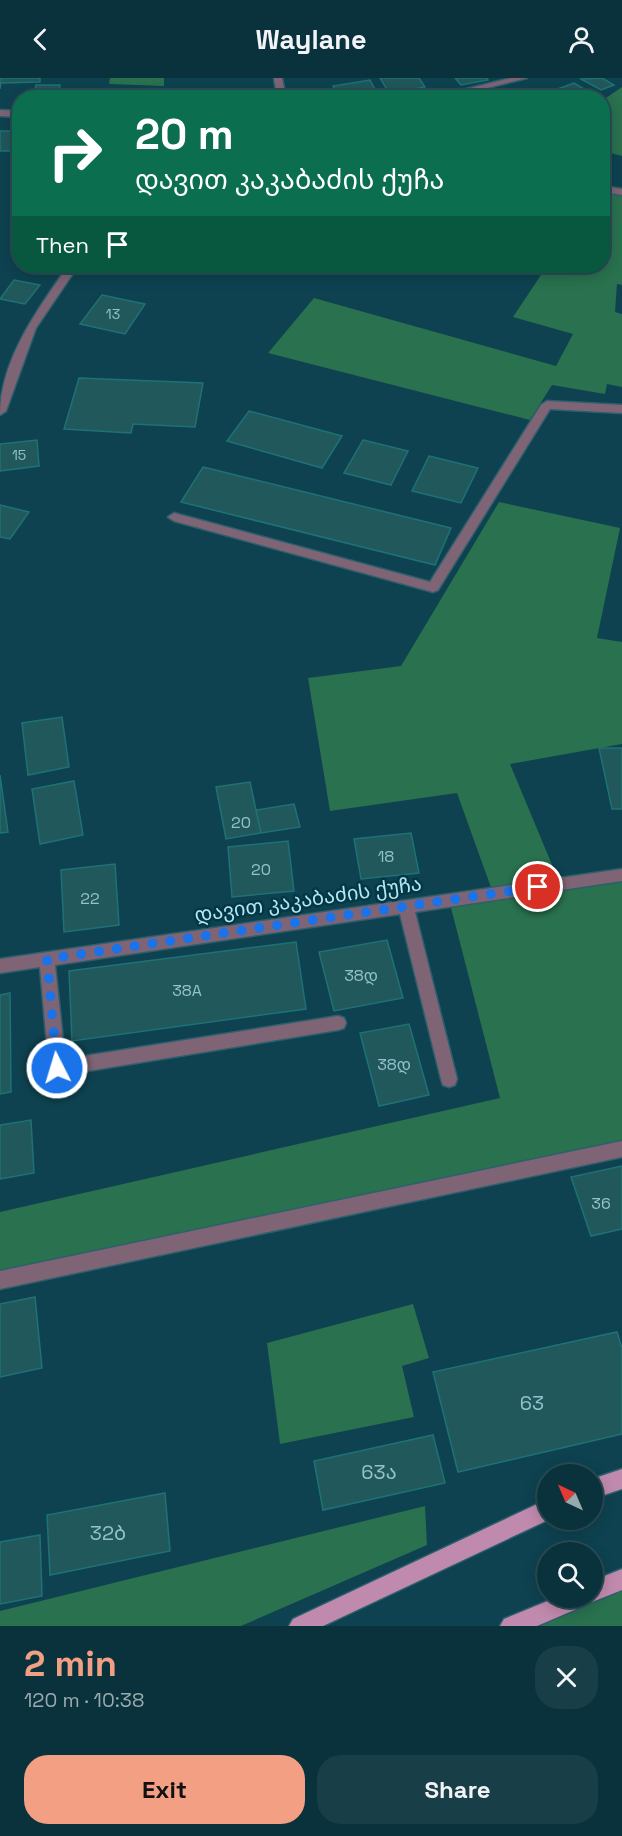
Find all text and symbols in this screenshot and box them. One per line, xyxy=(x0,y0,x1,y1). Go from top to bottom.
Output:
text: Waylane xyxy=(256,22,366,57)
icon: back xyxy=(24,23,57,56)
icon: person xyxy=(565,23,598,56)
text: 20 m xyxy=(135,108,234,161)
icon: right xyxy=(36,114,114,192)
text: დავით კაკაბაძის ქუჩა xyxy=(135,162,444,197)
icon: arrive xyxy=(101,228,134,261)
text: Then xyxy=(36,231,89,259)
house number: 13 xyxy=(106,305,120,323)
house number: 15 xyxy=(12,446,26,464)
house number: 20 xyxy=(231,812,251,833)
house number: 18 xyxy=(378,846,394,867)
house number: 20 xyxy=(251,859,271,880)
pin xyxy=(512,861,563,912)
street label: დავით კაკაბაძის ქუჩა xyxy=(193,870,423,928)
icon: arrive xyxy=(521,870,554,903)
house number: 22 xyxy=(80,888,100,909)
house number: 38დ xyxy=(344,965,378,986)
house number: 38A xyxy=(172,980,202,1001)
position arrow xyxy=(25,1036,89,1100)
house number: 38დ xyxy=(377,1054,411,1075)
house number: 36 xyxy=(591,1193,611,1214)
house number: 63 xyxy=(520,1390,544,1416)
house number: 63ა xyxy=(361,1459,397,1485)
north arrow xyxy=(537,1464,603,1530)
map controls xyxy=(537,1464,603,1608)
house number: 32ბ xyxy=(90,1520,126,1546)
button: search xyxy=(537,1542,603,1608)
text: 2 min xyxy=(24,1641,117,1687)
button: close xyxy=(535,1646,598,1709)
text: 120 m · 10:38 xyxy=(24,1687,144,1713)
button: Exit xyxy=(24,1755,305,1824)
button: Share xyxy=(317,1755,598,1824)

